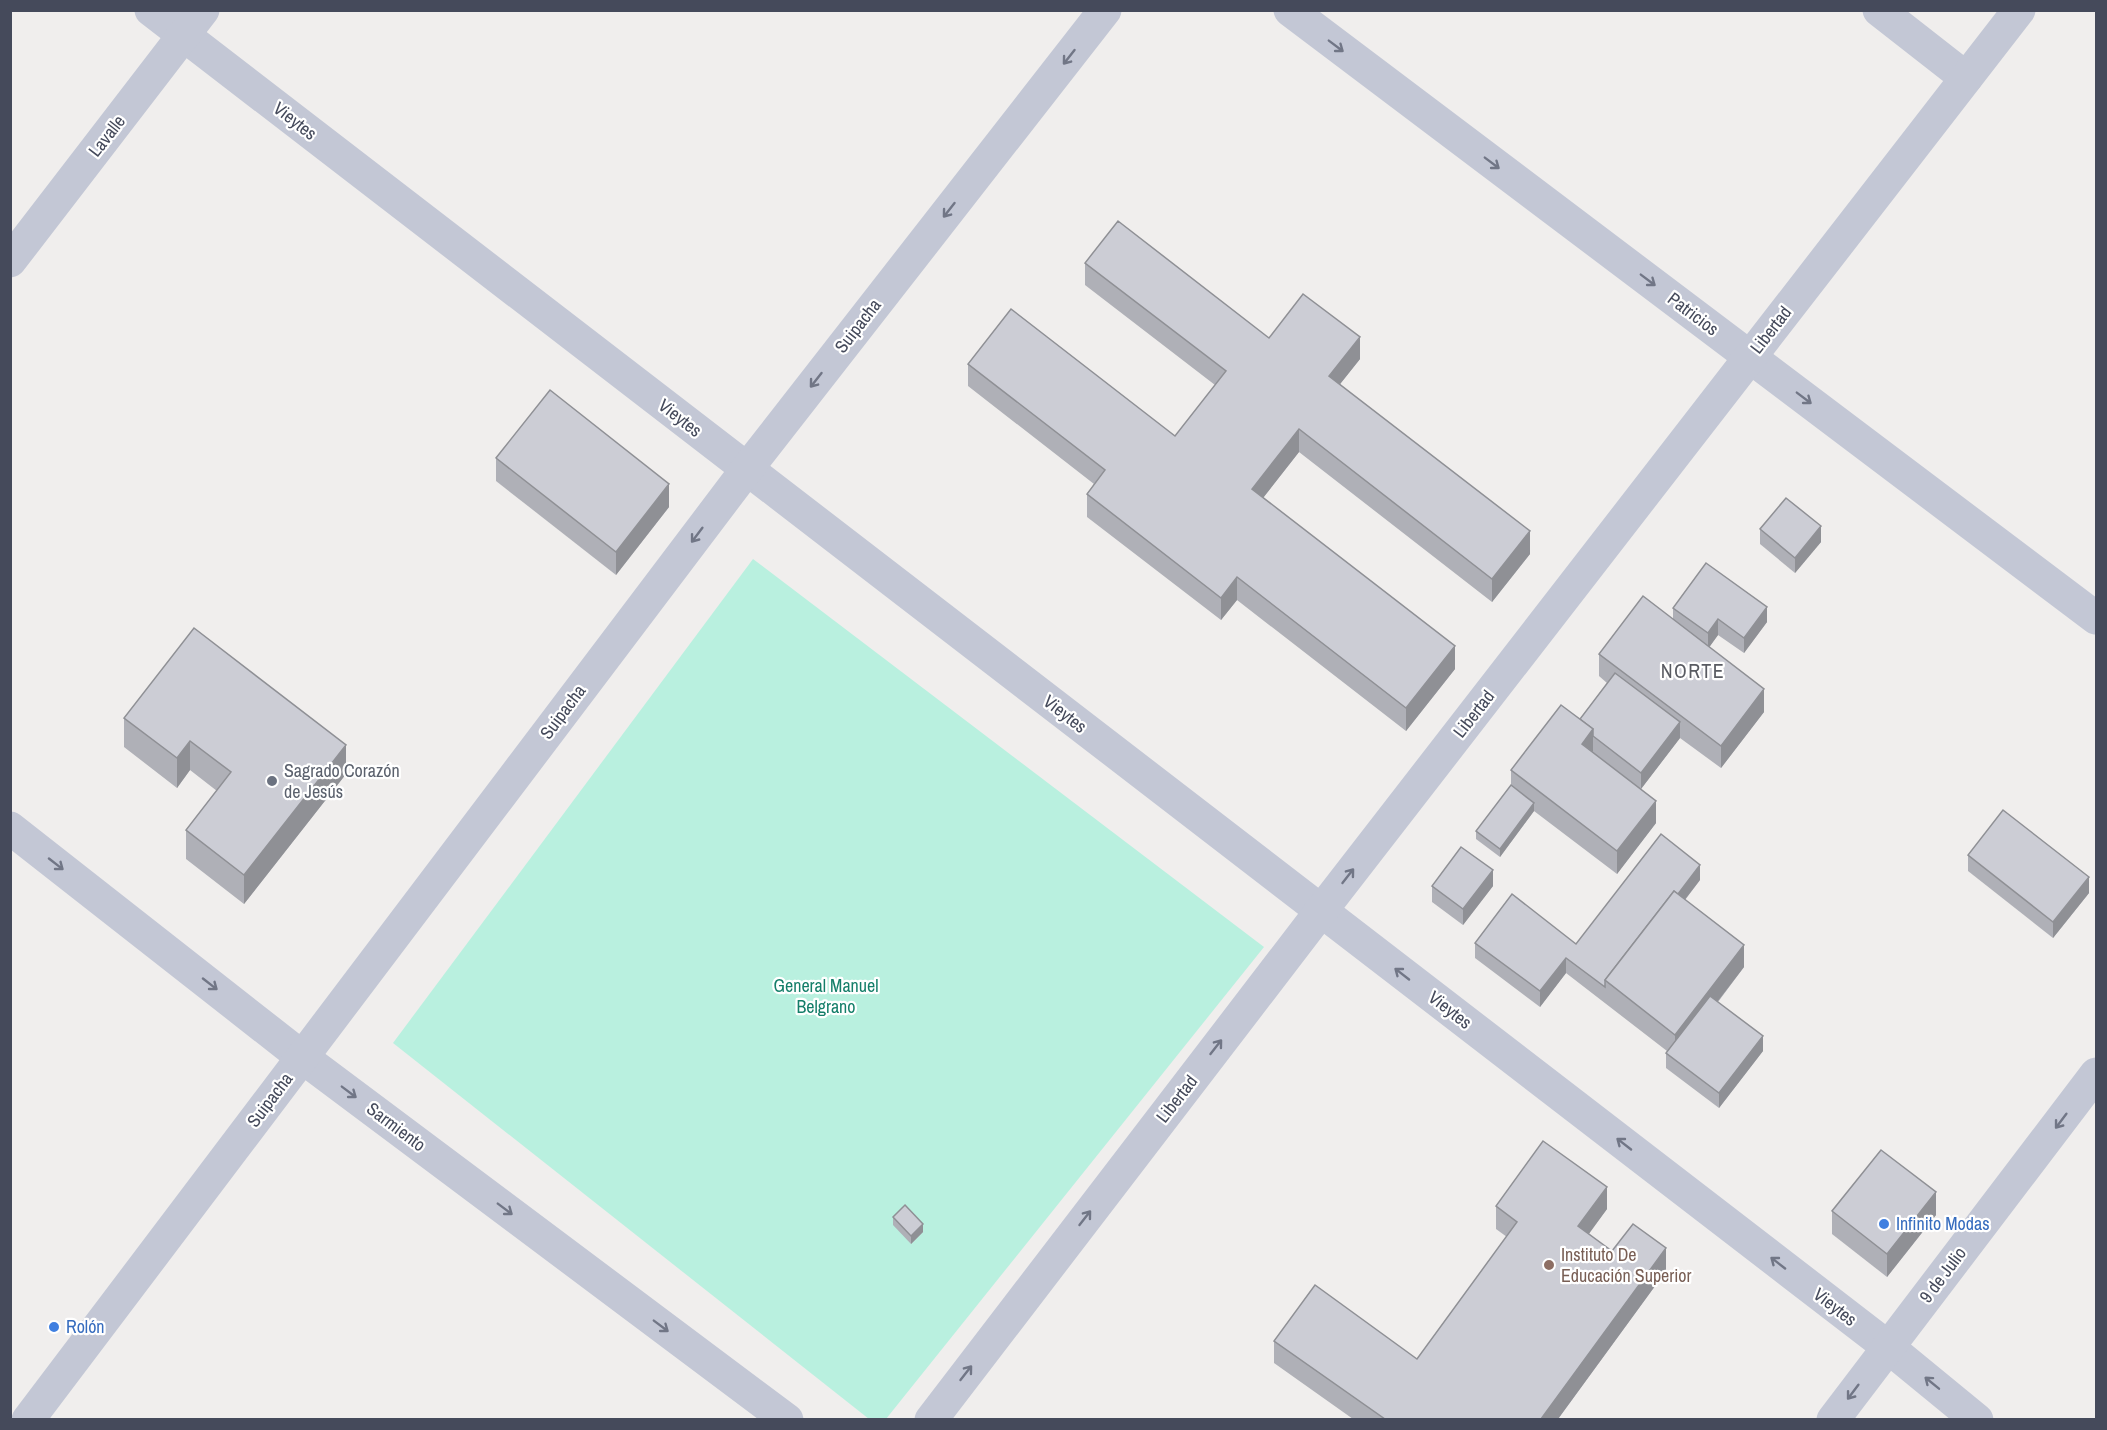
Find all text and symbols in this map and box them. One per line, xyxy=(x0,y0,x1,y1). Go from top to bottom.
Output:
one-way arrow xyxy=(1328,39,1344,52)
one-way arrow xyxy=(1063,48,1075,64)
street label: Vieytes xyxy=(268,96,322,146)
street label: Lavalle xyxy=(82,110,131,162)
one-way arrow xyxy=(1484,156,1500,169)
one-way arrow xyxy=(942,202,955,218)
one-way arrow xyxy=(1639,274,1655,287)
street label: Patricios xyxy=(1663,286,1724,341)
street label: Suipacha xyxy=(829,293,887,358)
street label: Libertad xyxy=(1744,301,1797,359)
one-way arrow xyxy=(809,372,822,388)
one-way arrow xyxy=(1795,391,1811,404)
street label: Vieytes xyxy=(653,393,707,443)
one-way arrow xyxy=(690,526,703,542)
district label: NORTE xyxy=(1661,657,1725,684)
street label: Suipacha xyxy=(534,679,591,744)
street label: Libertad xyxy=(1447,685,1500,743)
street label: Vieytes xyxy=(1038,689,1092,739)
place label: Sagrado Corazón de Jesús xyxy=(284,758,400,804)
marker: Sagrado Corazón de Jesús xyxy=(265,774,279,788)
one-way arrow xyxy=(48,857,64,870)
one-way arrow xyxy=(1342,868,1355,884)
one-way arrow xyxy=(1395,967,1411,980)
park label: General Manuel Belgrano xyxy=(773,973,879,1019)
one-way arrow xyxy=(201,978,217,991)
street label: Vieytes xyxy=(1423,985,1477,1035)
one-way arrow xyxy=(1210,1039,1223,1055)
street label: Suipacha xyxy=(241,1067,298,1132)
street label: Libertad xyxy=(1150,1070,1203,1128)
one-way arrow xyxy=(340,1086,356,1099)
street label: Sarmiento xyxy=(362,1096,431,1157)
one-way arrow xyxy=(2055,1112,2067,1128)
one-way arrow xyxy=(1616,1137,1632,1150)
one-way arrow xyxy=(496,1203,512,1215)
one-way arrow xyxy=(1079,1211,1091,1227)
place label: Infinito Modas xyxy=(1896,1211,1990,1236)
marker: Infinito Modas xyxy=(1877,1217,1891,1231)
place label: Instituto De Educación Superior xyxy=(1561,1242,1692,1288)
street label: 9 de Julio xyxy=(1913,1242,1972,1308)
one-way arrow xyxy=(1770,1256,1786,1269)
marker: Instituto De Educación Superior xyxy=(1542,1258,1556,1272)
street label: Vieytes xyxy=(1808,1282,1862,1332)
place label: Rolón xyxy=(66,1314,105,1339)
one-way arrow xyxy=(653,1319,669,1332)
marker: Rolón xyxy=(47,1320,61,1334)
one-way arrow xyxy=(960,1365,973,1381)
one-way arrow xyxy=(1924,1376,1940,1389)
one-way arrow xyxy=(1847,1384,1860,1400)

